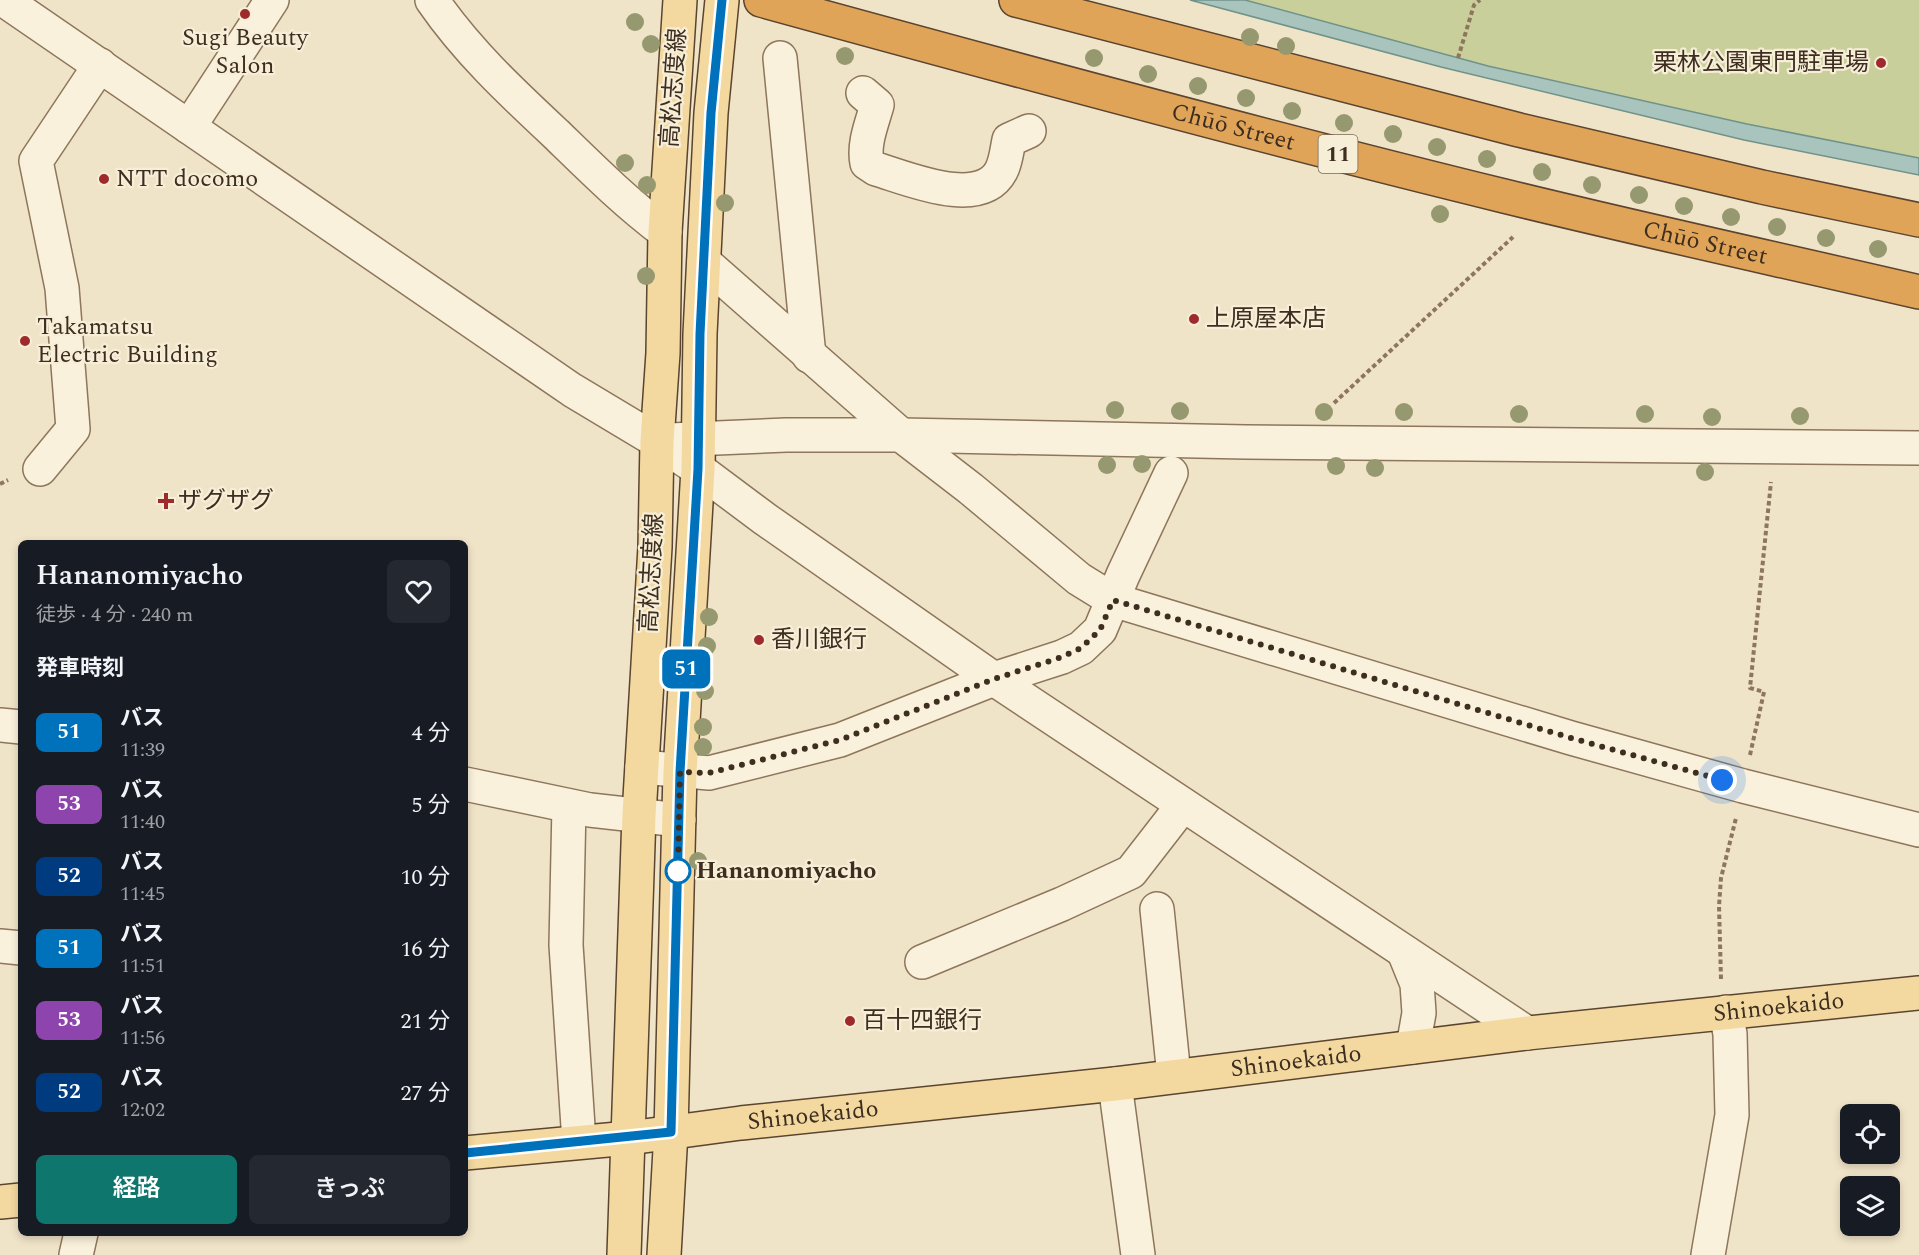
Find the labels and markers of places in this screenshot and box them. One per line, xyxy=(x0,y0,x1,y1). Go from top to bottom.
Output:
marker: Sugi Beauty Salon xyxy=(238,7,252,21)
place label: Sugi Beauty Salon xyxy=(182,20,309,84)
place label: 栗林公園東門駐車場 xyxy=(1653,45,1869,81)
marker: 栗林公園東門駐車場 xyxy=(1874,56,1888,70)
place label: NTT docomo xyxy=(116,161,258,197)
marker: NTT docomo xyxy=(97,172,111,186)
place label: 上原屋本店 xyxy=(1206,301,1326,337)
place label: Takamatsu Electric Building xyxy=(37,309,218,373)
marker: 上原屋本店 xyxy=(1187,312,1201,326)
marker: Takamatsu Electric Building xyxy=(18,334,32,348)
place label: ザグザグ xyxy=(178,483,274,519)
marker: ザグザグ xyxy=(159,494,173,508)
place label: 香川銀行 xyxy=(771,622,867,658)
marker: 香川銀行 xyxy=(752,633,766,647)
place label: Hananomiyacho xyxy=(696,853,876,889)
marker: Hananomiyacho xyxy=(665,858,691,884)
place label: 百十四銀行 xyxy=(862,1003,982,1039)
marker: 百十四銀行 xyxy=(843,1014,857,1028)

